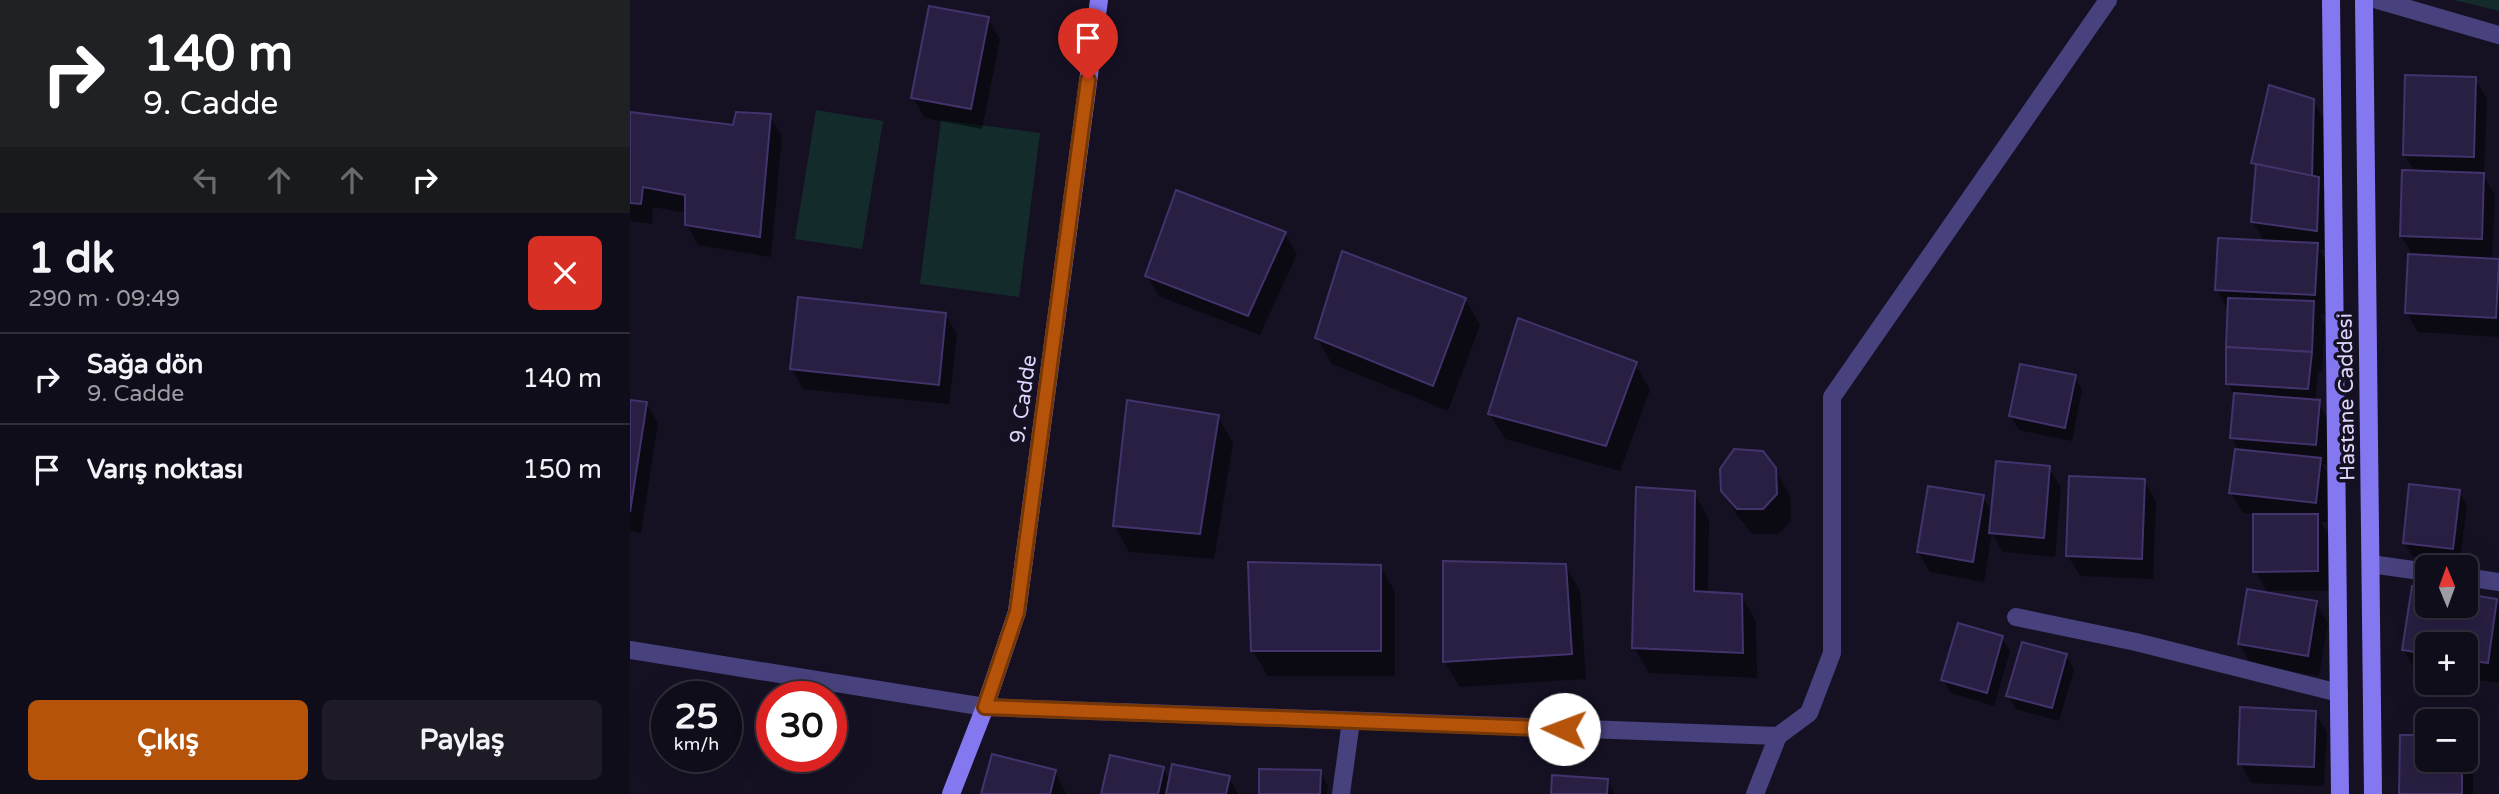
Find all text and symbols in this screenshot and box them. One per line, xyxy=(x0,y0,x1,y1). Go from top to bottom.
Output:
pin xyxy=(1058,8,1118,80)
icon: arrive xyxy=(1069,19,1107,57)
text: 140 m xyxy=(143,25,293,84)
icon: right xyxy=(28,28,119,119)
text: 9. Cadde xyxy=(143,85,278,123)
icon: left xyxy=(187,161,225,199)
icon: ahead xyxy=(260,161,298,199)
icon: ahead xyxy=(333,161,371,199)
icon: right xyxy=(406,161,444,199)
text: 1 dk xyxy=(28,233,115,284)
button: close xyxy=(528,236,602,310)
text: 290 m · 09:49 xyxy=(28,285,180,313)
street label: Hastane Caddesi xyxy=(2333,313,2360,481)
text: Sağa dön xyxy=(87,349,203,380)
street label: 9. Cadde xyxy=(1005,353,1042,445)
icon: right xyxy=(28,360,66,398)
text: 140 m xyxy=(522,363,602,394)
text: 9. Cadde xyxy=(87,380,184,408)
icon: arrive xyxy=(28,451,66,489)
text: Varış noktası xyxy=(87,454,243,485)
text: 150 m xyxy=(522,454,602,485)
north arrow xyxy=(2415,555,2478,618)
map controls xyxy=(2415,555,2478,772)
button: + xyxy=(2415,632,2478,695)
speed limit sign: 30 xyxy=(756,681,847,772)
position arrow xyxy=(1527,692,1601,766)
text: 25 xyxy=(675,696,718,738)
button: Çıkış xyxy=(28,700,308,780)
button: Paylaş xyxy=(322,700,602,780)
button: − xyxy=(2415,709,2478,772)
text: km/h xyxy=(674,733,719,755)

